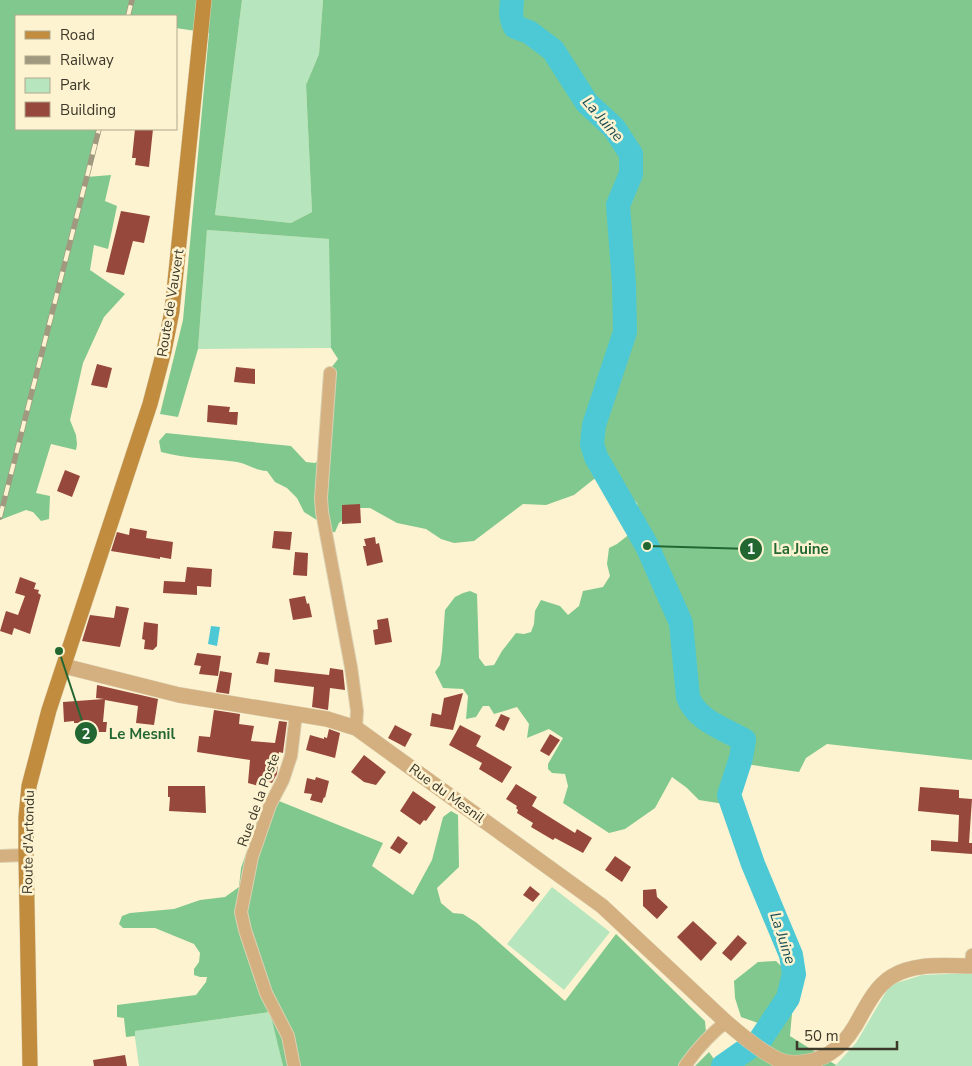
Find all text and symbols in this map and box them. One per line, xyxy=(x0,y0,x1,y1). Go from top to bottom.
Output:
legend xyxy=(15,15,178,130)
text: Road xyxy=(60,25,95,45)
text: Railway xyxy=(60,50,114,70)
text: Park xyxy=(60,75,90,95)
water label: La Juine xyxy=(578,92,628,146)
text: Building xyxy=(60,100,116,120)
street label: Route de Vauvert xyxy=(153,248,188,358)
callout: La Juine xyxy=(738,534,839,564)
text: 1 xyxy=(746,539,756,559)
text: La Juine xyxy=(773,539,829,559)
callout: Le Mesnil xyxy=(74,718,185,748)
text: 2 xyxy=(81,724,91,744)
text: Le Mesnil xyxy=(109,724,175,744)
street label: Rue de la Poste xyxy=(233,751,284,849)
street label: Rue du Mesnil xyxy=(405,759,489,828)
street label: Route d'Artondu xyxy=(18,790,39,894)
water label: La Juine xyxy=(765,910,801,966)
scale bar xyxy=(797,1018,897,1050)
text: 50 m xyxy=(804,1026,839,1046)

